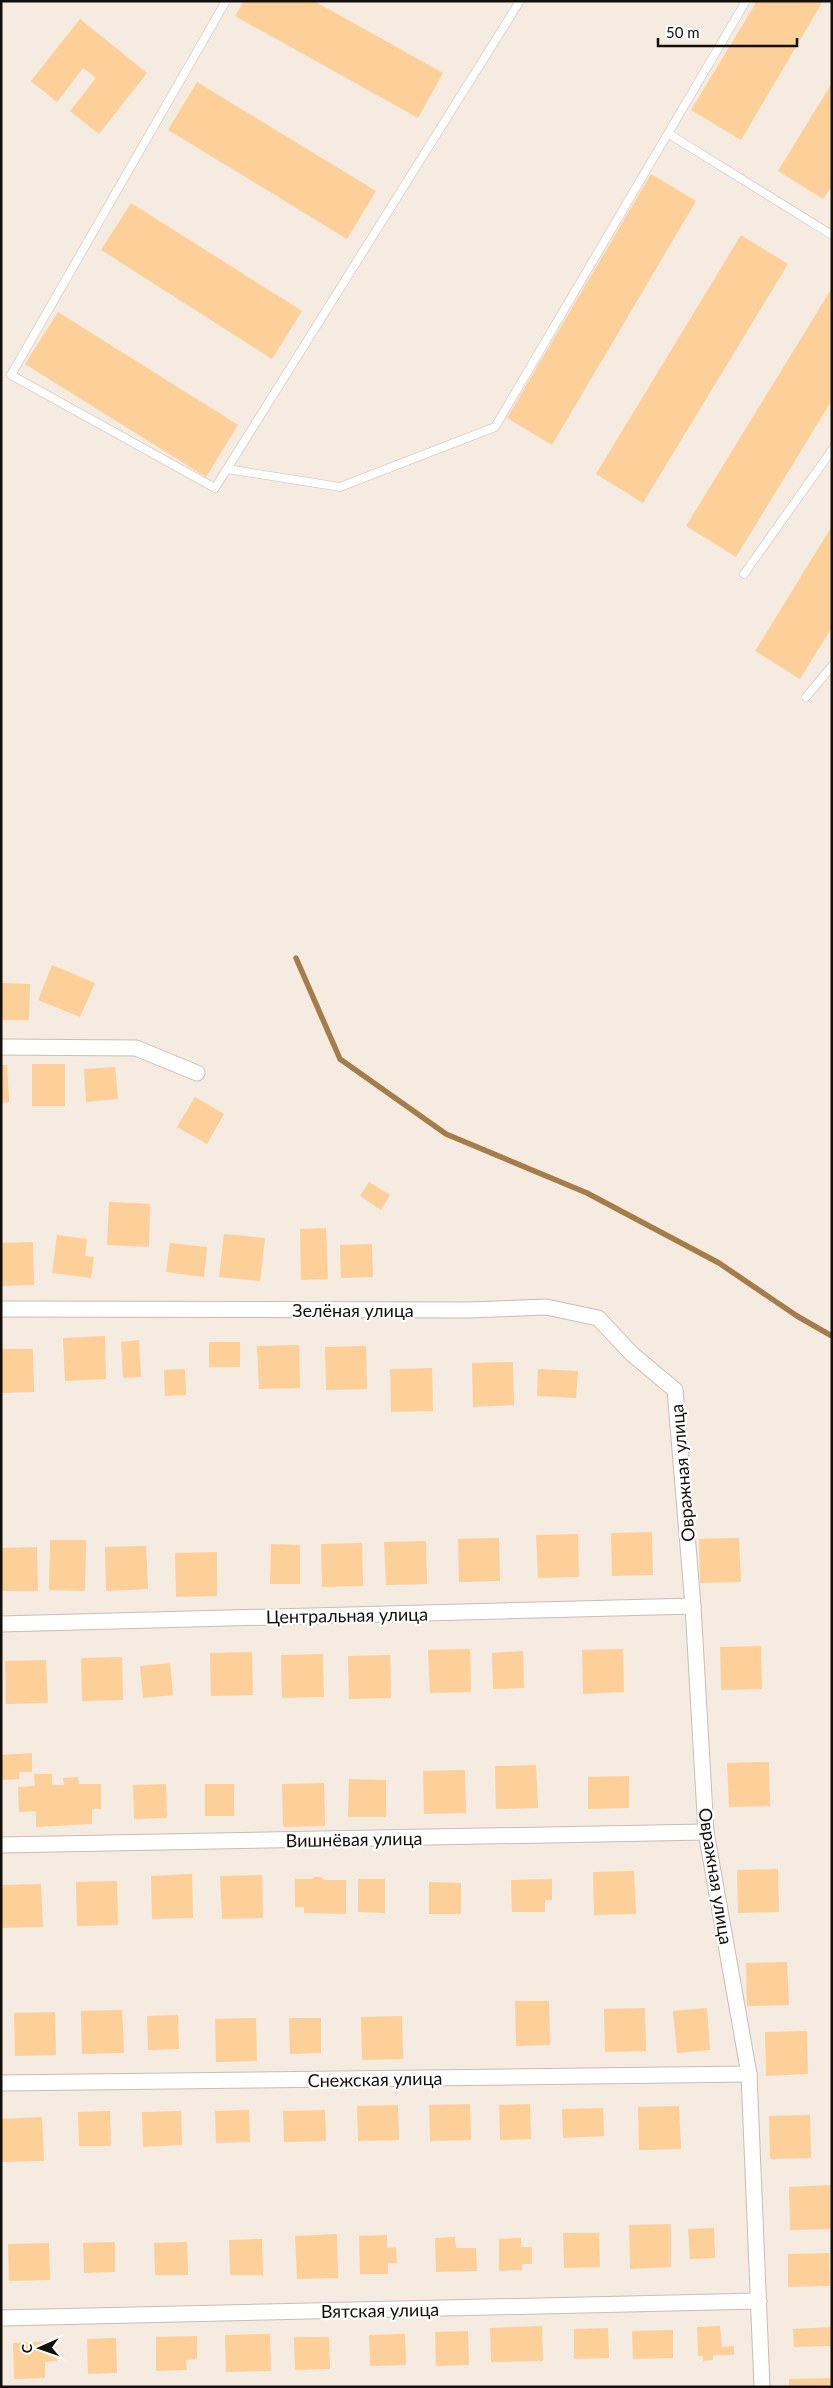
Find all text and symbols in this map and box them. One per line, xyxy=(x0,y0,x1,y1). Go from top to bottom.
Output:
scale bar xyxy=(658,15,797,47)
text: 50 m xyxy=(666,23,700,41)
street label: Зелёная улица xyxy=(292,1299,414,1321)
street label: Овражная улица xyxy=(665,1403,699,1543)
street label: Центральная улица xyxy=(266,1603,428,1627)
street label: Овражная улица xyxy=(694,1806,738,1946)
street label: Вишнёвая улица xyxy=(285,1827,423,1851)
street label: Снежская улица xyxy=(307,2067,443,2091)
street label: Вятская улица xyxy=(321,2298,439,2322)
north arrow xyxy=(15,2323,65,2373)
text: С xyxy=(18,2343,35,2353)

